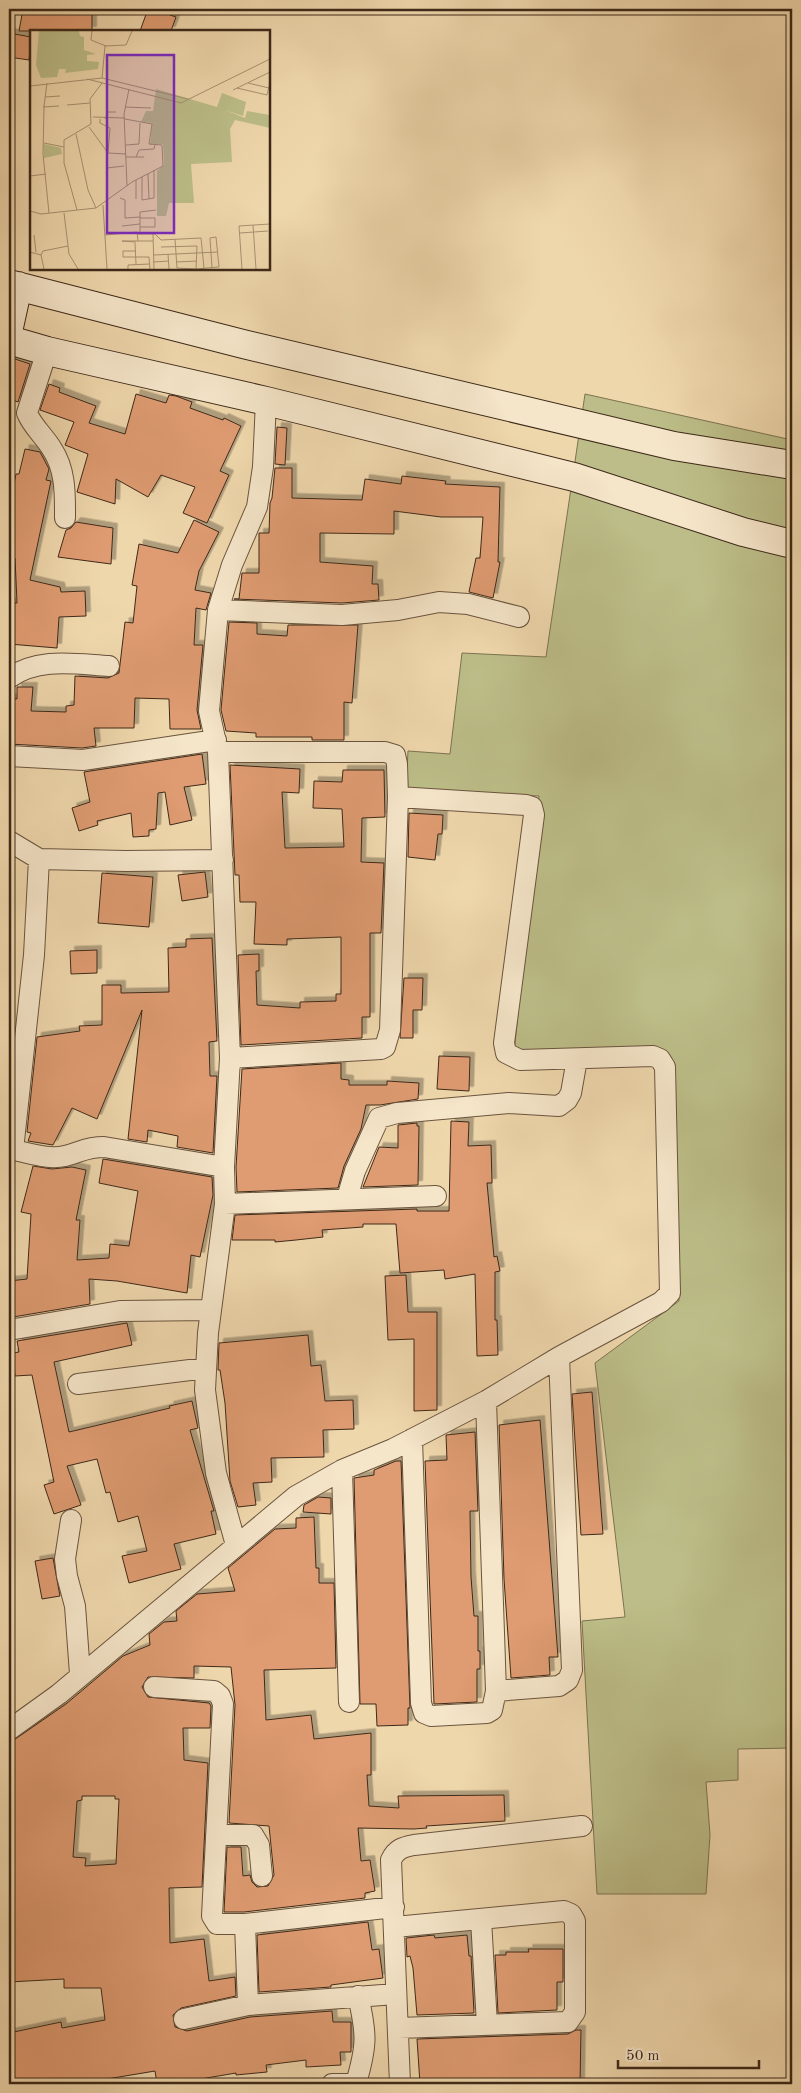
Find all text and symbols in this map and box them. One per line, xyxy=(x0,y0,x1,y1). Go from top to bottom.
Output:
inset map xyxy=(30,30,270,270)
scale bar xyxy=(618,2038,760,2070)
text: 50 m xyxy=(626,2049,660,2064)

